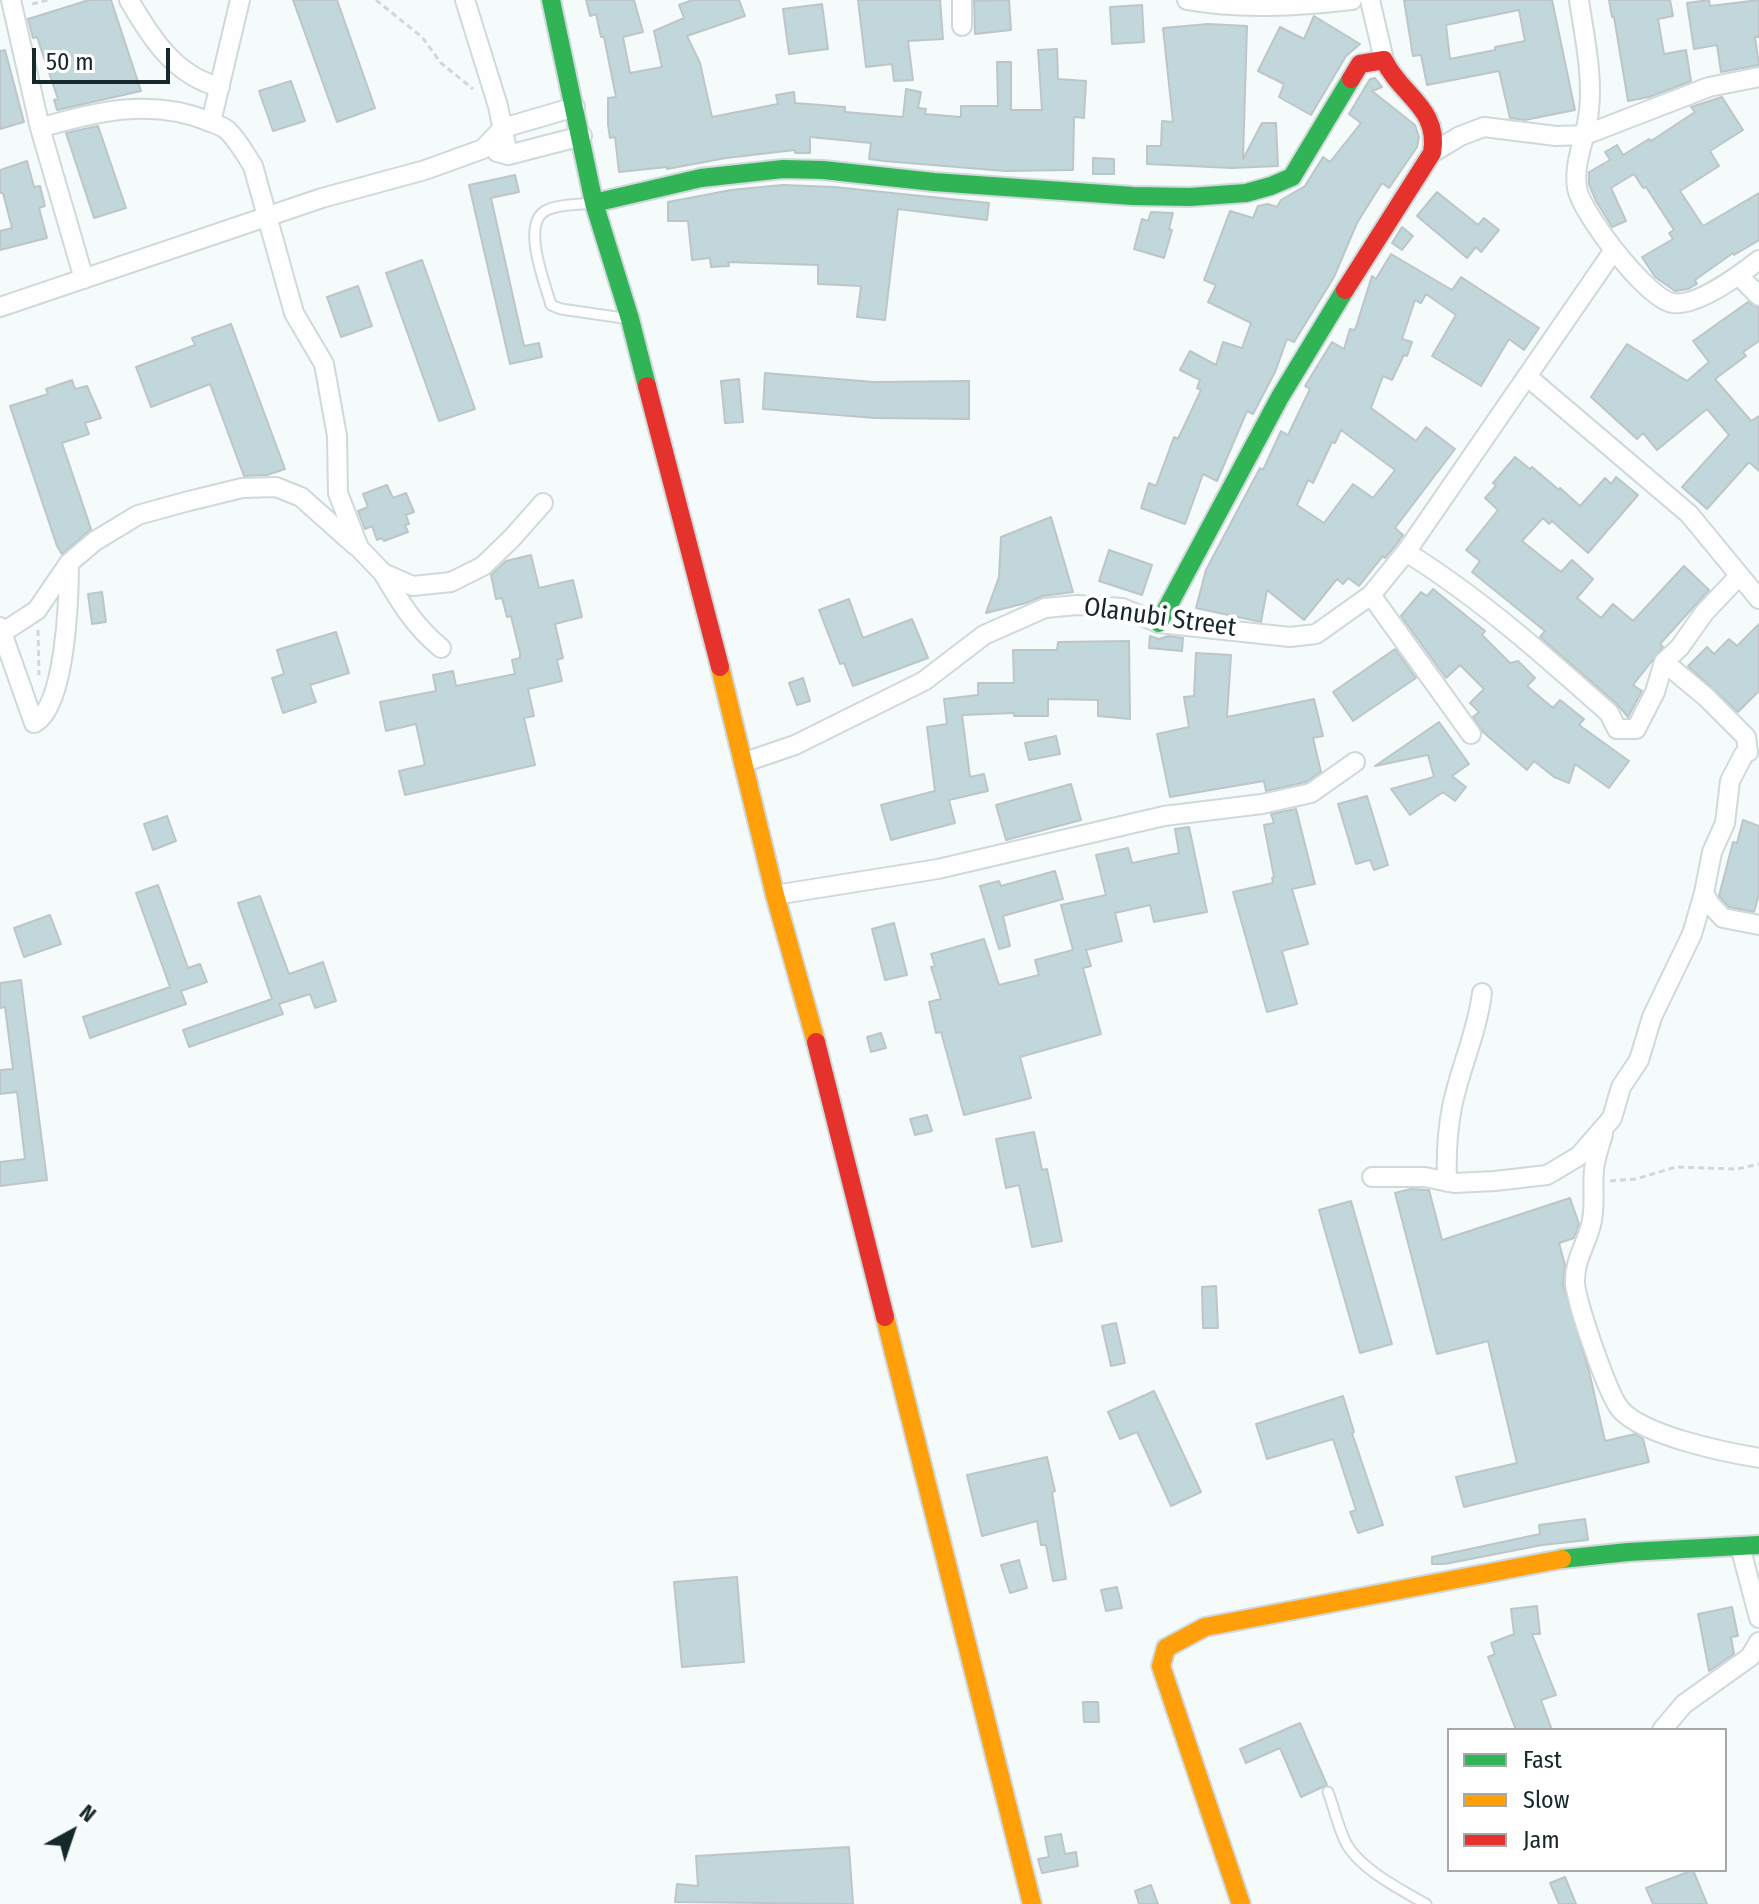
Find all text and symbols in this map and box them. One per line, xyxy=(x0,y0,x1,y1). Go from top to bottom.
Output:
scale bar xyxy=(36,32,174,82)
text: 50 m xyxy=(46,48,94,76)
street label: Olanubi Street xyxy=(1082,592,1238,644)
legend xyxy=(1447,1728,1727,1872)
text: Fast xyxy=(1523,1746,1562,1774)
text: Slow xyxy=(1523,1786,1569,1814)
north arrow xyxy=(32,1792,112,1872)
text: N xyxy=(74,1799,101,1828)
text: Jam xyxy=(1523,1826,1560,1854)

